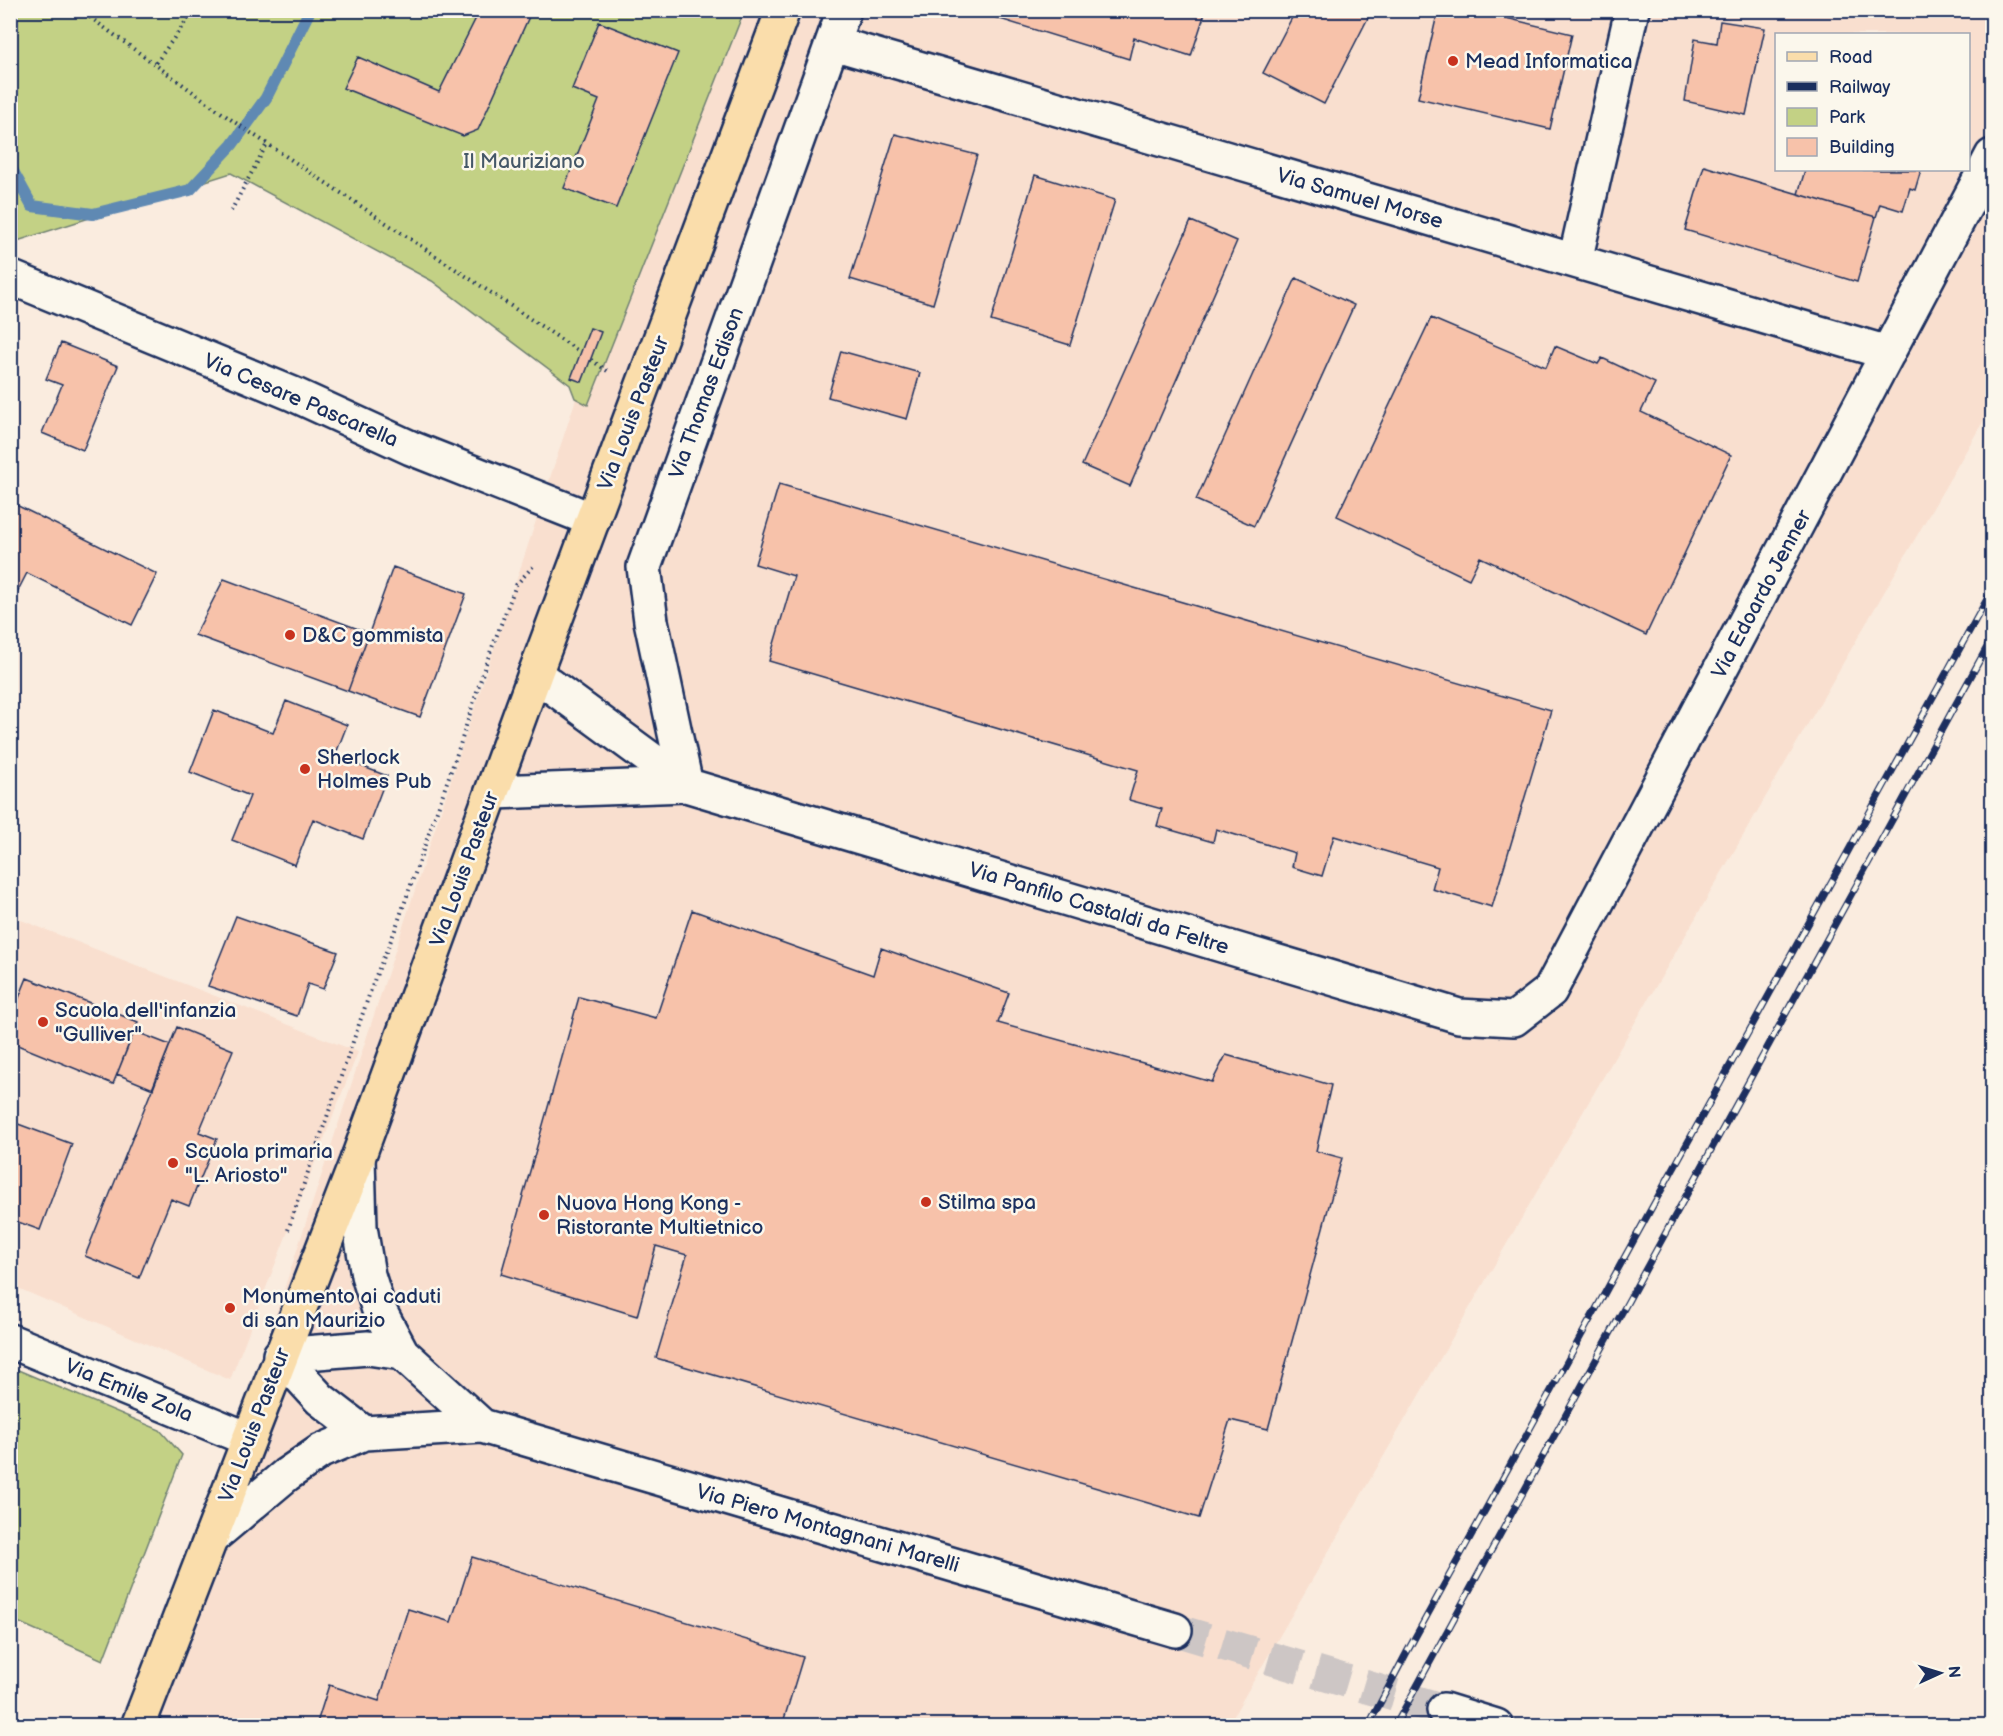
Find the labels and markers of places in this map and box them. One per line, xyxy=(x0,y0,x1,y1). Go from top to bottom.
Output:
place label: Mead Informatica xyxy=(1465,49,1633,74)
marker: Mead Informatica xyxy=(1446,54,1460,68)
place label: D&C gommista xyxy=(302,623,444,648)
marker: D&C gommista xyxy=(283,628,297,642)
place label: Sherlock Holmes Pub xyxy=(317,745,432,794)
marker: Sherlock Holmes Pub xyxy=(298,762,312,776)
place label: Scuola dell'infanzia "Gulliver" xyxy=(55,998,236,1047)
marker: Scuola dell'infanzia "Gulliver" xyxy=(36,1015,50,1029)
place label: Scuola primaria "L. Ariosto" xyxy=(185,1139,333,1188)
marker: Scuola primaria "L. Ariosto" xyxy=(166,1156,180,1170)
place label: Stilma spa xyxy=(938,1190,1036,1215)
place label: Nuova Hong Kong - Ristorante Multietnico xyxy=(556,1191,764,1240)
marker: Stilma spa xyxy=(919,1195,933,1209)
marker: Nuova Hong Kong - Ristorante Multietnico xyxy=(537,1208,551,1222)
place label: Monumento ai caduti di san Maurizio xyxy=(242,1284,441,1333)
marker: Monumento ai caduti di san Maurizio xyxy=(223,1301,237,1315)

